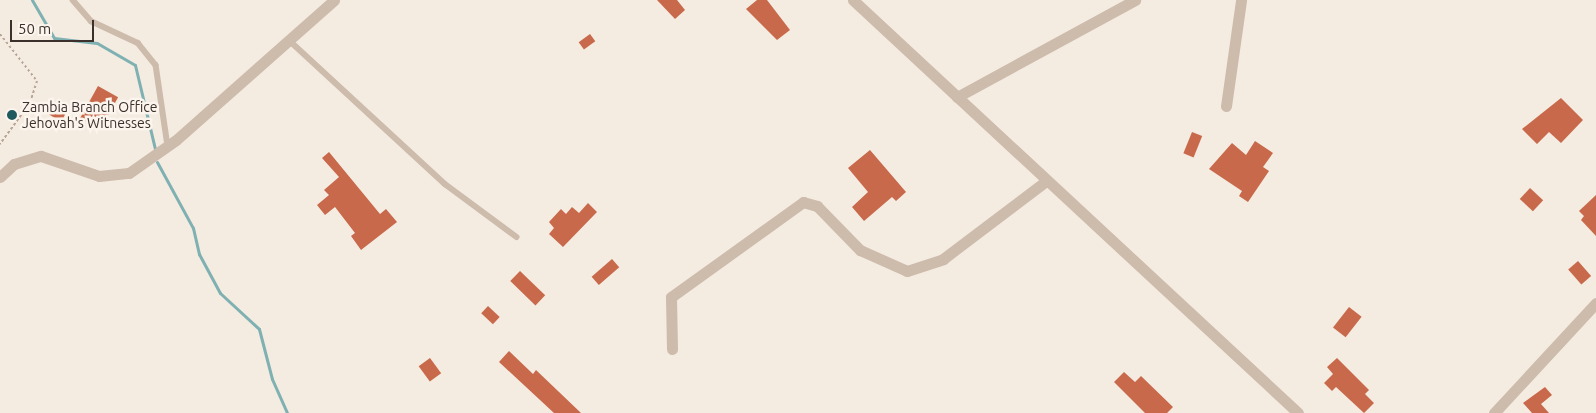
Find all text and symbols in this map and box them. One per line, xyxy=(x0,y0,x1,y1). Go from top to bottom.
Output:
scale bar xyxy=(12,10,96,42)
text: 50 m xyxy=(18,20,51,37)
place label: Zambia Branch Office Jehovah's Witnesses xyxy=(22,99,157,132)
marker: Zambia Branch Office Jehovah's Witnesses xyxy=(6,109,18,121)

